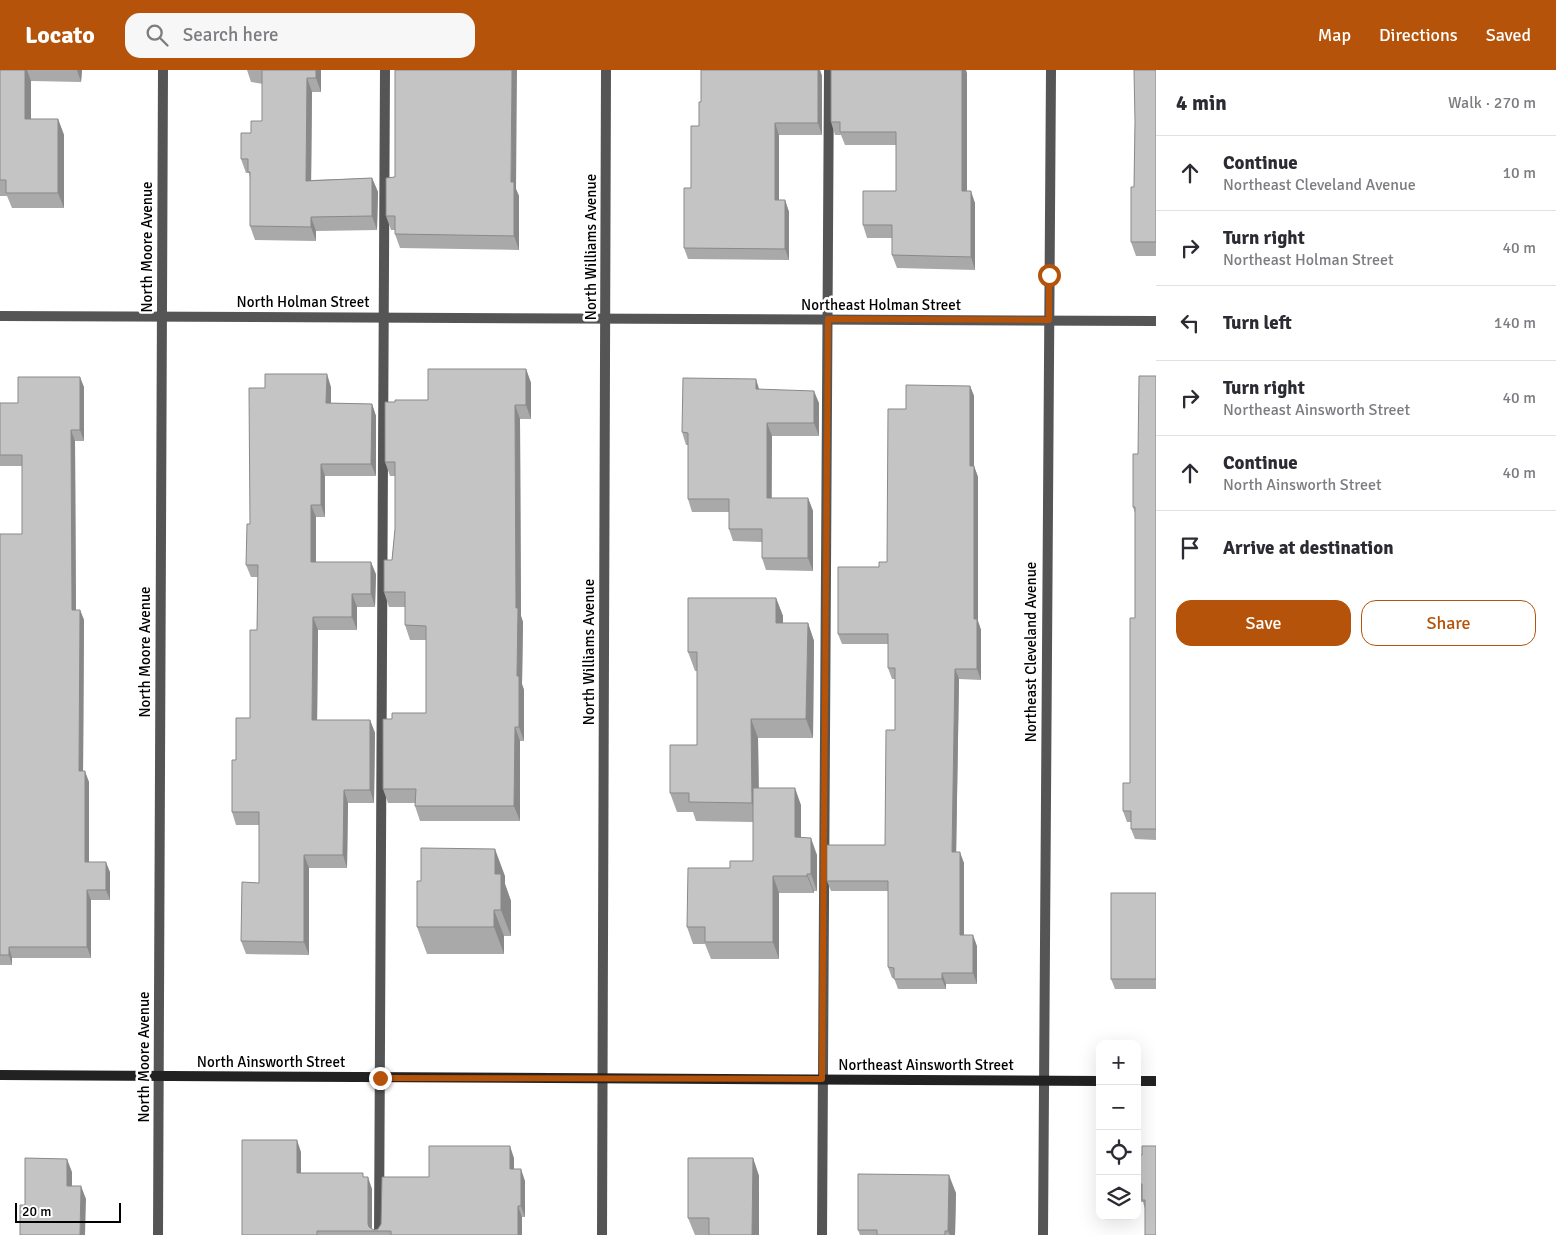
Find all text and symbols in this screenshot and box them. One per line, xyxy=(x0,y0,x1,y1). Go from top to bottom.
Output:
search box xyxy=(125,13,475,58)
text: Locato xyxy=(25,20,95,50)
icon: search xyxy=(143,21,171,49)
text: Search here xyxy=(183,23,279,47)
text: Map xyxy=(1318,24,1351,46)
text: Directions xyxy=(1379,24,1458,46)
text: Saved xyxy=(1486,24,1531,46)
text: 4 min xyxy=(1176,90,1227,116)
text: Walk · 270 m xyxy=(1448,93,1536,113)
text: Continue xyxy=(1223,151,1298,175)
icon: ahead xyxy=(1176,159,1204,187)
text: 10 m xyxy=(1502,163,1536,183)
street label: North Williams Avenue xyxy=(582,174,600,320)
text: Northeast Cleveland Avenue xyxy=(1223,175,1416,195)
street label: North Moore Avenue xyxy=(138,181,156,313)
text: Turn right xyxy=(1223,226,1305,250)
icon: right xyxy=(1176,234,1204,262)
text: 40 m xyxy=(1502,238,1536,258)
text: Northeast Holman Street xyxy=(1223,250,1394,270)
route start xyxy=(1038,264,1061,287)
street label: North Holman Street xyxy=(237,293,369,311)
street label: Northeast Holman Street xyxy=(801,296,961,314)
icon: left xyxy=(1176,309,1204,337)
text: Turn left xyxy=(1223,311,1292,335)
text: 140 m xyxy=(1494,313,1536,333)
text: Turn right xyxy=(1223,376,1305,400)
icon: right xyxy=(1176,384,1204,412)
text: 40 m xyxy=(1502,388,1536,408)
text: Northeast Ainsworth Street xyxy=(1223,400,1410,420)
text: Continue xyxy=(1223,451,1298,475)
icon: ahead xyxy=(1176,459,1204,487)
text: 40 m xyxy=(1502,463,1536,483)
text: North Ainsworth Street xyxy=(1223,475,1382,495)
icon: arrive xyxy=(1176,534,1204,562)
text: Arrive at destination xyxy=(1223,536,1394,560)
street label: Northeast Cleveland Avenue xyxy=(1022,562,1040,742)
street label: North Williams Avenue xyxy=(580,579,598,725)
street label: North Moore Avenue xyxy=(136,586,154,718)
button: Save xyxy=(1176,600,1351,646)
button: Share xyxy=(1361,600,1536,646)
street label: North Moore Avenue xyxy=(135,991,153,1123)
map controls xyxy=(1096,1040,1141,1220)
button: + xyxy=(1096,1040,1141,1085)
street label: North Ainsworth Street xyxy=(197,1053,345,1071)
street label: Northeast Ainsworth Street xyxy=(838,1056,1014,1074)
route end xyxy=(369,1067,392,1090)
button: − xyxy=(1096,1085,1141,1130)
button: locate xyxy=(1096,1130,1141,1175)
button: layers xyxy=(1096,1175,1141,1220)
scale bar xyxy=(15,1200,121,1223)
text: 20 m xyxy=(22,1203,51,1220)

